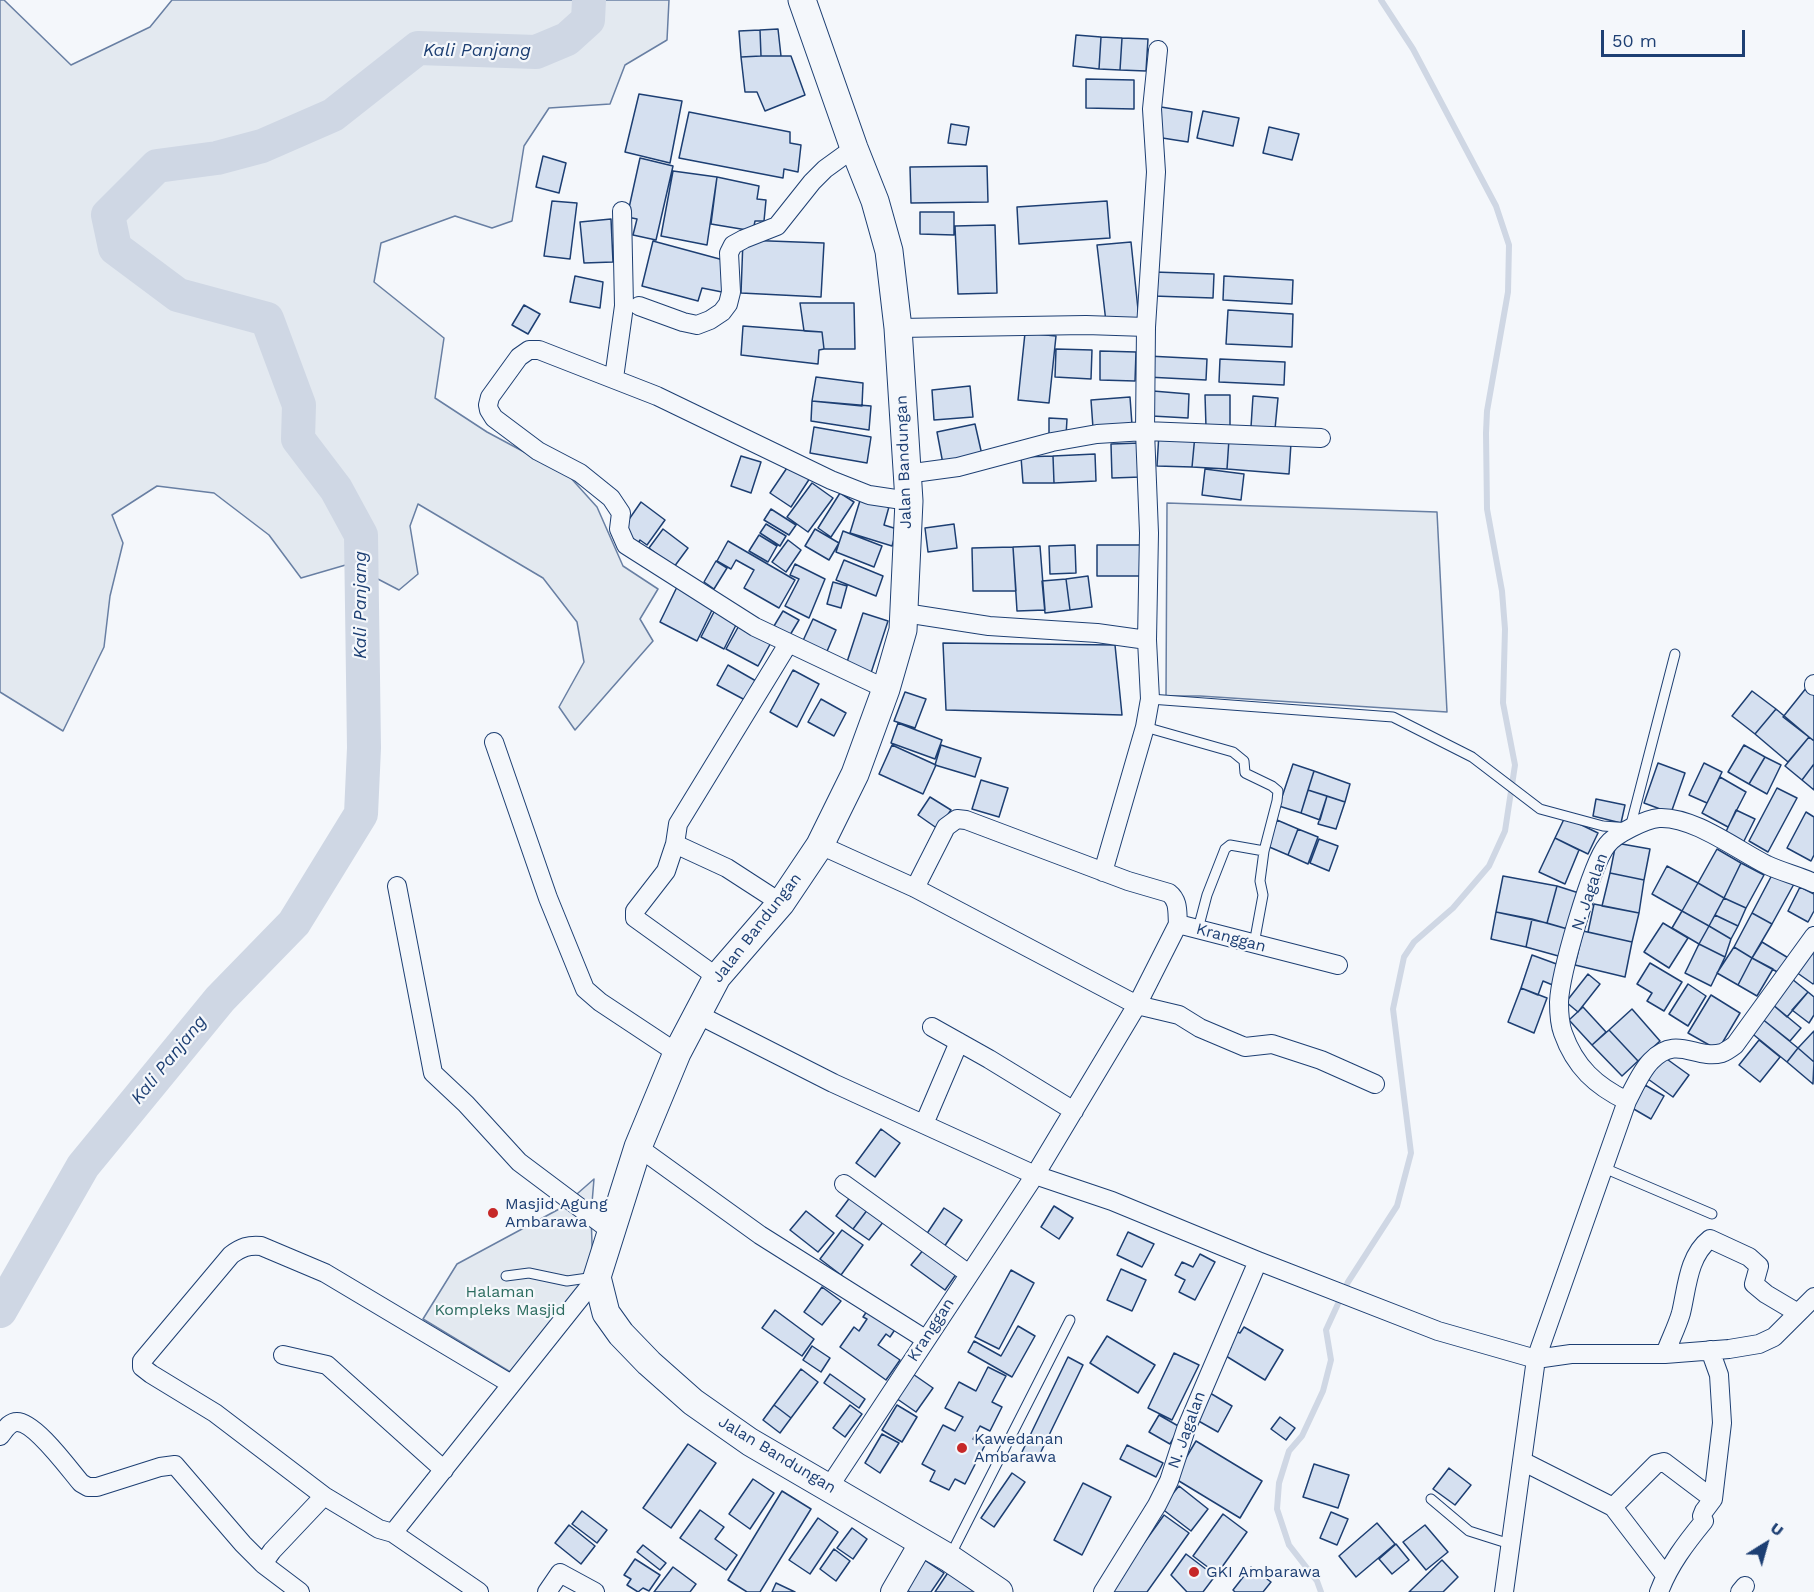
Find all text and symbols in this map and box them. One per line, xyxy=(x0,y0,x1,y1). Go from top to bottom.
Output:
scale bar xyxy=(1604,18,1748,56)
text: 50 m xyxy=(1612,30,1657,51)
water label: Kali Panjang xyxy=(423,40,531,62)
street label: Jalan Bandungan xyxy=(892,395,916,529)
water label: Kali Panjang xyxy=(350,551,372,659)
street label: N. Jagalan xyxy=(1568,851,1612,933)
street label: Jalan Bandungan xyxy=(708,869,806,987)
street label: Kranggan xyxy=(1194,919,1268,957)
water label: Kali Panjang xyxy=(127,1011,211,1109)
place label: Masjid Agung Ambarawa xyxy=(505,1194,607,1232)
marker: Masjid Agung Ambarawa xyxy=(486,1206,500,1220)
park label: Halaman Kompleks Masjid xyxy=(434,1282,566,1320)
street label: Kranggan xyxy=(903,1295,959,1365)
street label: N. Jagalan xyxy=(1164,1389,1210,1471)
street label: Jalan Bandungan xyxy=(715,1412,839,1498)
place label: Kawedanan Ambarawa xyxy=(974,1429,1063,1467)
marker: Kawedanan Ambarawa xyxy=(955,1441,969,1455)
north arrow xyxy=(1736,1514,1796,1574)
text: U xyxy=(1767,1518,1787,1540)
place label: GKI Ambarawa xyxy=(1206,1562,1321,1582)
marker: GKI Ambarawa xyxy=(1187,1565,1201,1579)

